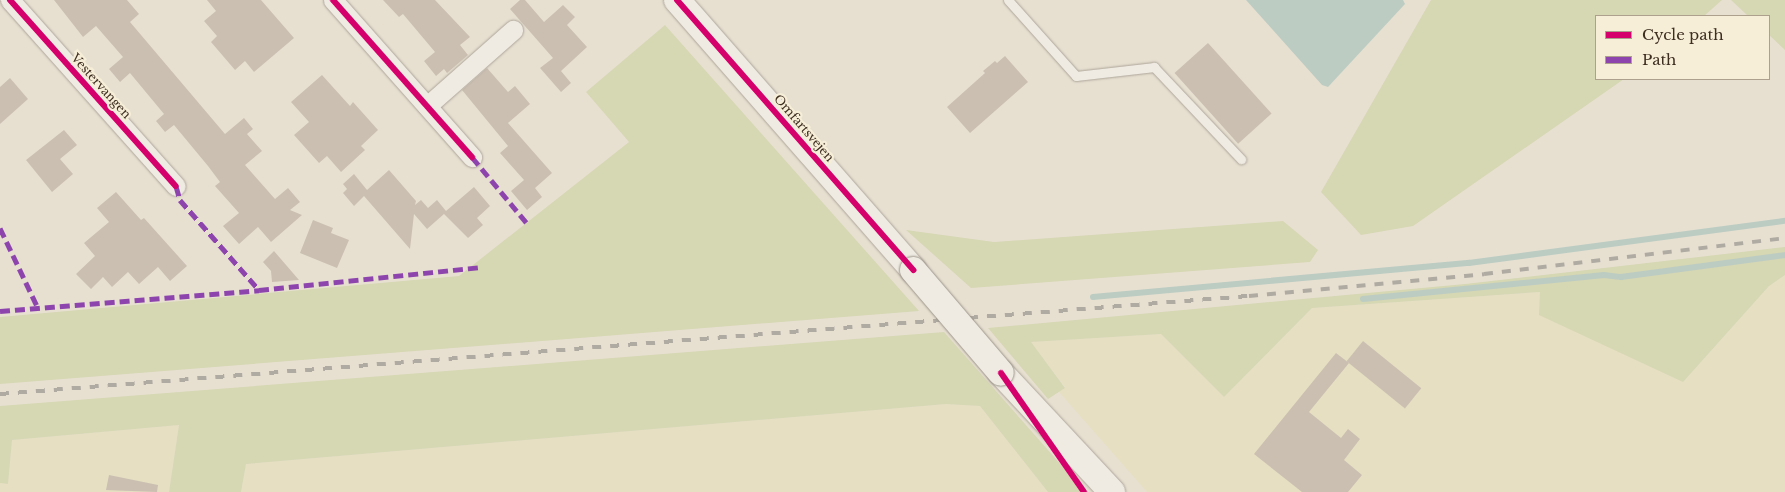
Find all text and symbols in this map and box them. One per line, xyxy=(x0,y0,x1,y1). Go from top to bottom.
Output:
legend xyxy=(1595,15,1770,80)
text: Cycle path xyxy=(1642,25,1724,44)
text: Path xyxy=(1642,50,1676,69)
street label: Vestervangen xyxy=(68,51,134,121)
street label: Omfartsvejen xyxy=(771,92,837,164)

